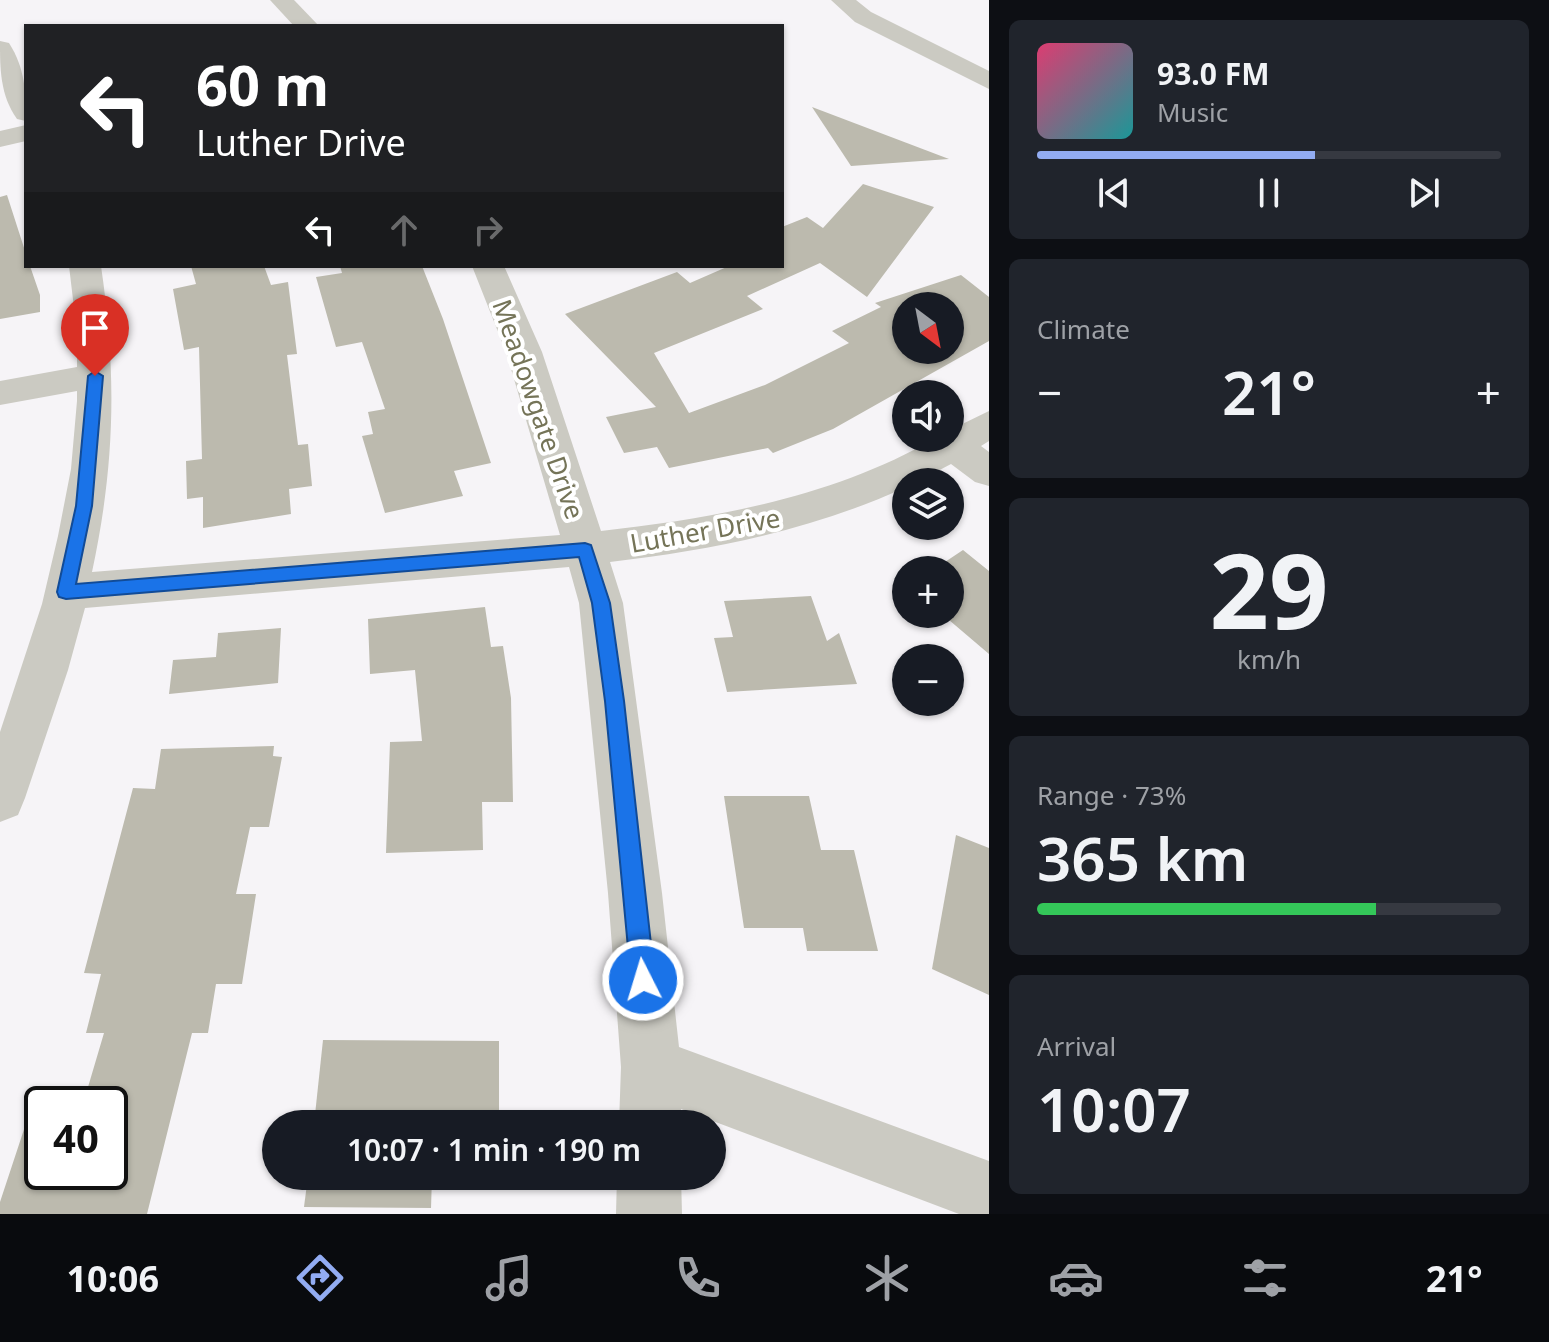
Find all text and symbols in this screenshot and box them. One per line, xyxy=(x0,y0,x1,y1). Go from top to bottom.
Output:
text: 60 m xyxy=(196,46,329,122)
text: 93.0 FM xyxy=(1157,53,1269,94)
icon: left xyxy=(64,56,168,160)
text: Music xyxy=(1157,94,1228,130)
text: Luther Drive xyxy=(196,118,406,167)
icon: previous xyxy=(1092,171,1136,215)
icon: pause xyxy=(1247,171,1291,215)
icon: next xyxy=(1402,171,1446,215)
icon: left xyxy=(298,208,342,252)
icon: ahead xyxy=(382,208,426,252)
icon: right xyxy=(466,208,510,252)
north arrow xyxy=(892,292,964,364)
map controls xyxy=(892,292,964,716)
pin xyxy=(61,294,129,376)
street label: Meadowgate Drive xyxy=(485,294,593,524)
icon: arrive xyxy=(73,306,117,350)
text: Climate xyxy=(1037,311,1130,347)
text: 21° xyxy=(1222,351,1316,433)
text: − xyxy=(1037,362,1062,422)
text: + xyxy=(1476,362,1501,422)
button: sound xyxy=(892,380,964,452)
button: layers xyxy=(892,468,964,540)
street label: Luther Drive xyxy=(627,499,783,561)
text: 29 xyxy=(1210,518,1328,659)
button: + xyxy=(892,556,964,628)
text: km/h xyxy=(1237,641,1301,677)
button: − xyxy=(892,644,964,716)
text: Range · 73% xyxy=(1037,777,1186,813)
text: 365 km xyxy=(1037,817,1248,899)
position arrow xyxy=(601,938,685,1022)
text: Arrival xyxy=(1037,1028,1116,1064)
text: 10:07 xyxy=(1037,1068,1191,1150)
speed limit sign: 40 xyxy=(24,1086,128,1190)
text: 10:07 · 1 min · 190 m xyxy=(347,1129,641,1170)
icon: directions xyxy=(292,1250,348,1306)
icon: music xyxy=(481,1250,537,1306)
icon: phone xyxy=(670,1250,726,1306)
icon: climate xyxy=(859,1250,915,1306)
icon: car xyxy=(1048,1250,1104,1306)
icon: filters xyxy=(1237,1250,1293,1306)
text: 10:06 xyxy=(67,1254,159,1303)
text: 21° xyxy=(1426,1254,1482,1303)

